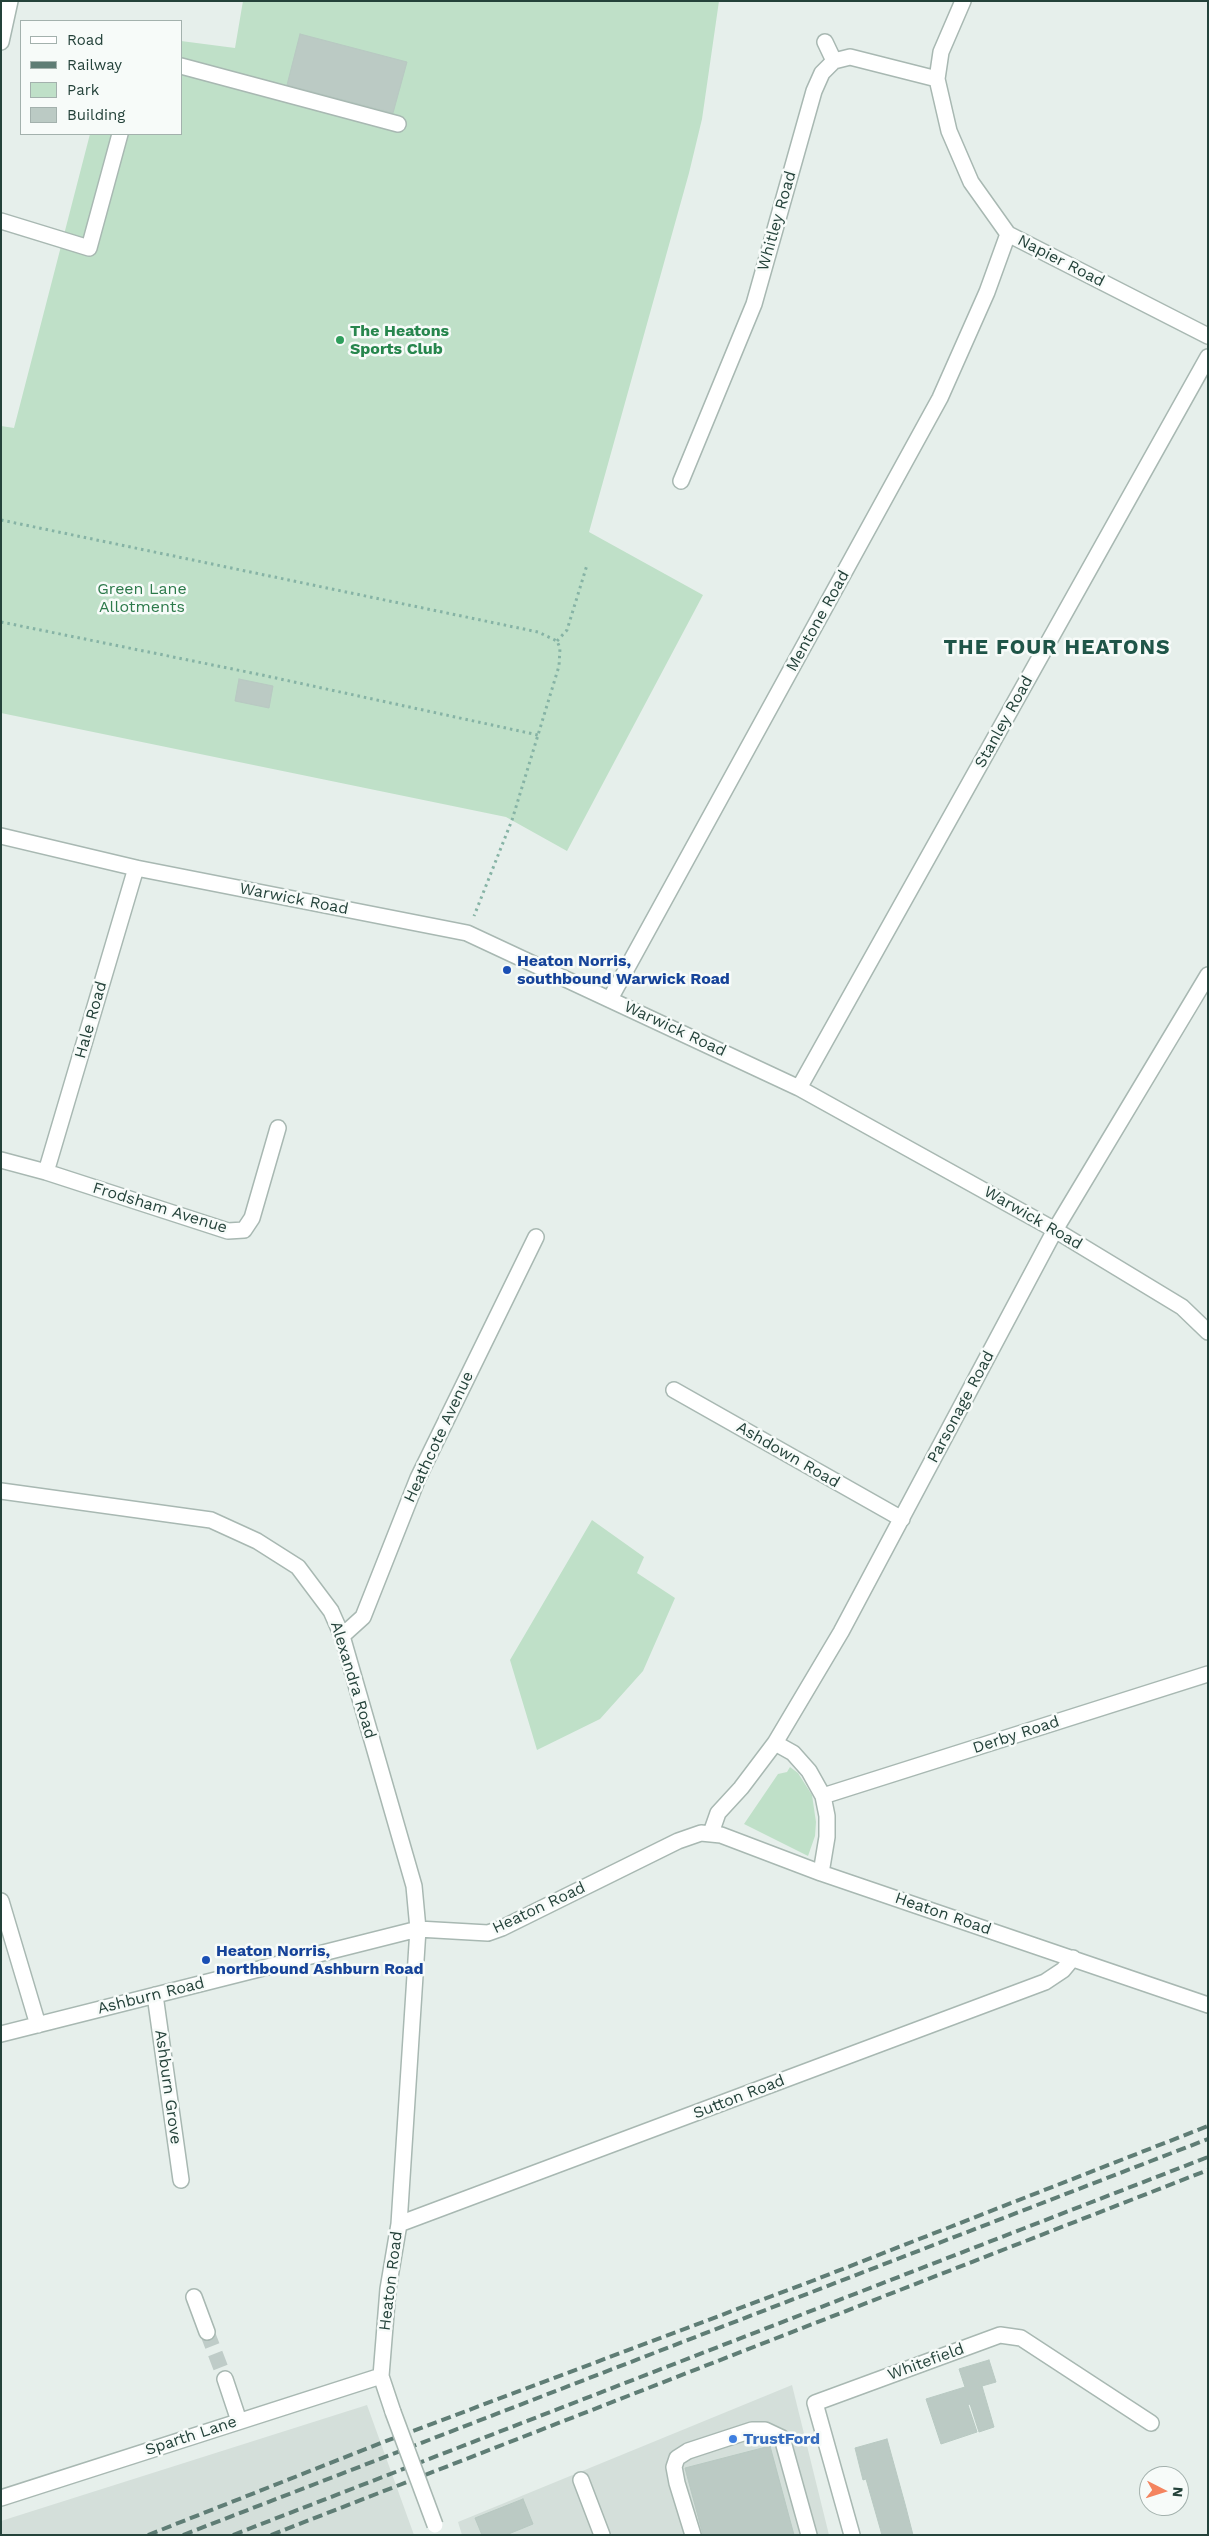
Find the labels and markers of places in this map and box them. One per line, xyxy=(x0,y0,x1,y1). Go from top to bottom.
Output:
place label: The Heatons Sports Club xyxy=(350,321,449,359)
marker: The Heatons Sports Club xyxy=(334,334,346,346)
place label: Heaton Norris, southbound Warwick Road xyxy=(517,951,730,989)
marker: Heaton Norris, southbound Warwick Road xyxy=(501,964,513,976)
place label: Heaton Norris, northbound Ashburn Road xyxy=(216,1941,424,1979)
marker: Heaton Norris, northbound Ashburn Road xyxy=(200,1954,212,1966)
place label: TrustFord xyxy=(743,2429,820,2449)
marker: TrustFord xyxy=(727,2433,739,2445)

